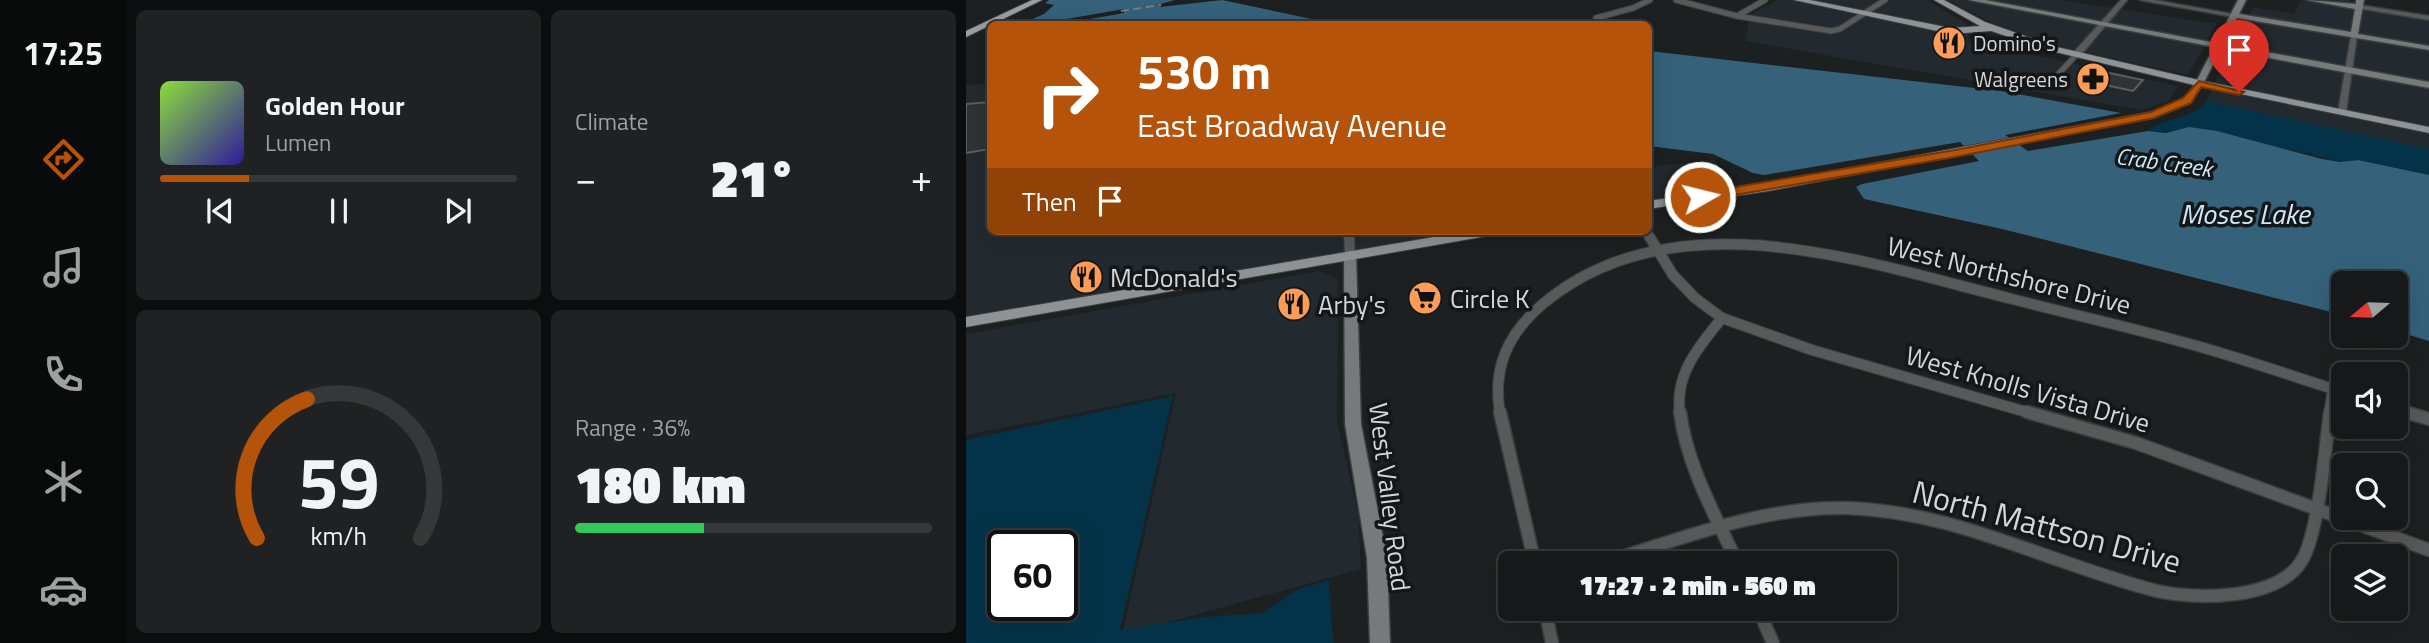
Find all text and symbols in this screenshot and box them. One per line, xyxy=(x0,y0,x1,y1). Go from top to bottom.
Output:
pin xyxy=(2209,20,2269,92)
restaurant icon: Domino's xyxy=(1930,24,1968,62)
place label: Domino's xyxy=(1973,27,2056,59)
text: 17:25 xyxy=(23,29,103,77)
icon: arrive xyxy=(2220,31,2258,69)
text: 530 m xyxy=(1137,33,1271,108)
icon: right xyxy=(1022,49,1113,140)
pharmacy icon: Walgreens xyxy=(2074,60,2112,98)
place label: Walgreens xyxy=(1974,63,2068,95)
text: Golden Hour xyxy=(265,86,405,125)
text: East Broadway Avenue xyxy=(1137,101,1447,149)
text: Climate xyxy=(575,104,648,139)
text: Lumen xyxy=(265,125,331,160)
icon: directions xyxy=(39,135,88,184)
text: 21° xyxy=(711,138,796,217)
water label: Crab Creek xyxy=(2114,138,2217,186)
text: − xyxy=(575,149,596,207)
text: + xyxy=(911,149,932,207)
position arrow xyxy=(1663,160,1737,234)
text: Then xyxy=(1022,182,1077,221)
icon: arrive xyxy=(1091,182,1129,220)
icon: previous xyxy=(201,192,239,230)
icon: pause xyxy=(320,192,358,230)
icon: next xyxy=(439,192,477,230)
water label: Moses Lake xyxy=(2180,192,2312,235)
street label: West Northshore Drive xyxy=(1883,226,2135,324)
icon: music xyxy=(39,243,88,292)
restaurant icon: McDonald's xyxy=(1067,258,1105,296)
place label: McDonald's xyxy=(1110,258,1238,297)
north arrow xyxy=(2331,271,2408,348)
map controls xyxy=(2331,271,2408,621)
supermarket icon: Circle K xyxy=(1406,279,1444,317)
place label: Circle K xyxy=(1450,279,1530,318)
restaurant icon: Arby's xyxy=(1275,285,1313,323)
place label: Arby's xyxy=(1318,285,1386,324)
street label: West Knolls Vista Drive xyxy=(1901,335,2155,443)
icon: phone xyxy=(39,350,88,399)
button: sound xyxy=(2331,362,2408,439)
street label: West Valley Road xyxy=(1359,401,1421,593)
text: Range · 36% xyxy=(575,410,690,445)
text: 59 xyxy=(298,426,379,536)
text: 180 km xyxy=(575,444,746,523)
button: search xyxy=(2331,453,2408,530)
icon: climate xyxy=(39,457,88,506)
street label: North Mattson Drive xyxy=(1907,467,2187,585)
text: km/h xyxy=(310,516,367,554)
speed limit sign: 60 xyxy=(987,530,1078,621)
button: layers xyxy=(2331,544,2408,621)
icon: car xyxy=(39,565,88,614)
text: 17:27 · 2 min · 560 m xyxy=(1579,566,1816,605)

